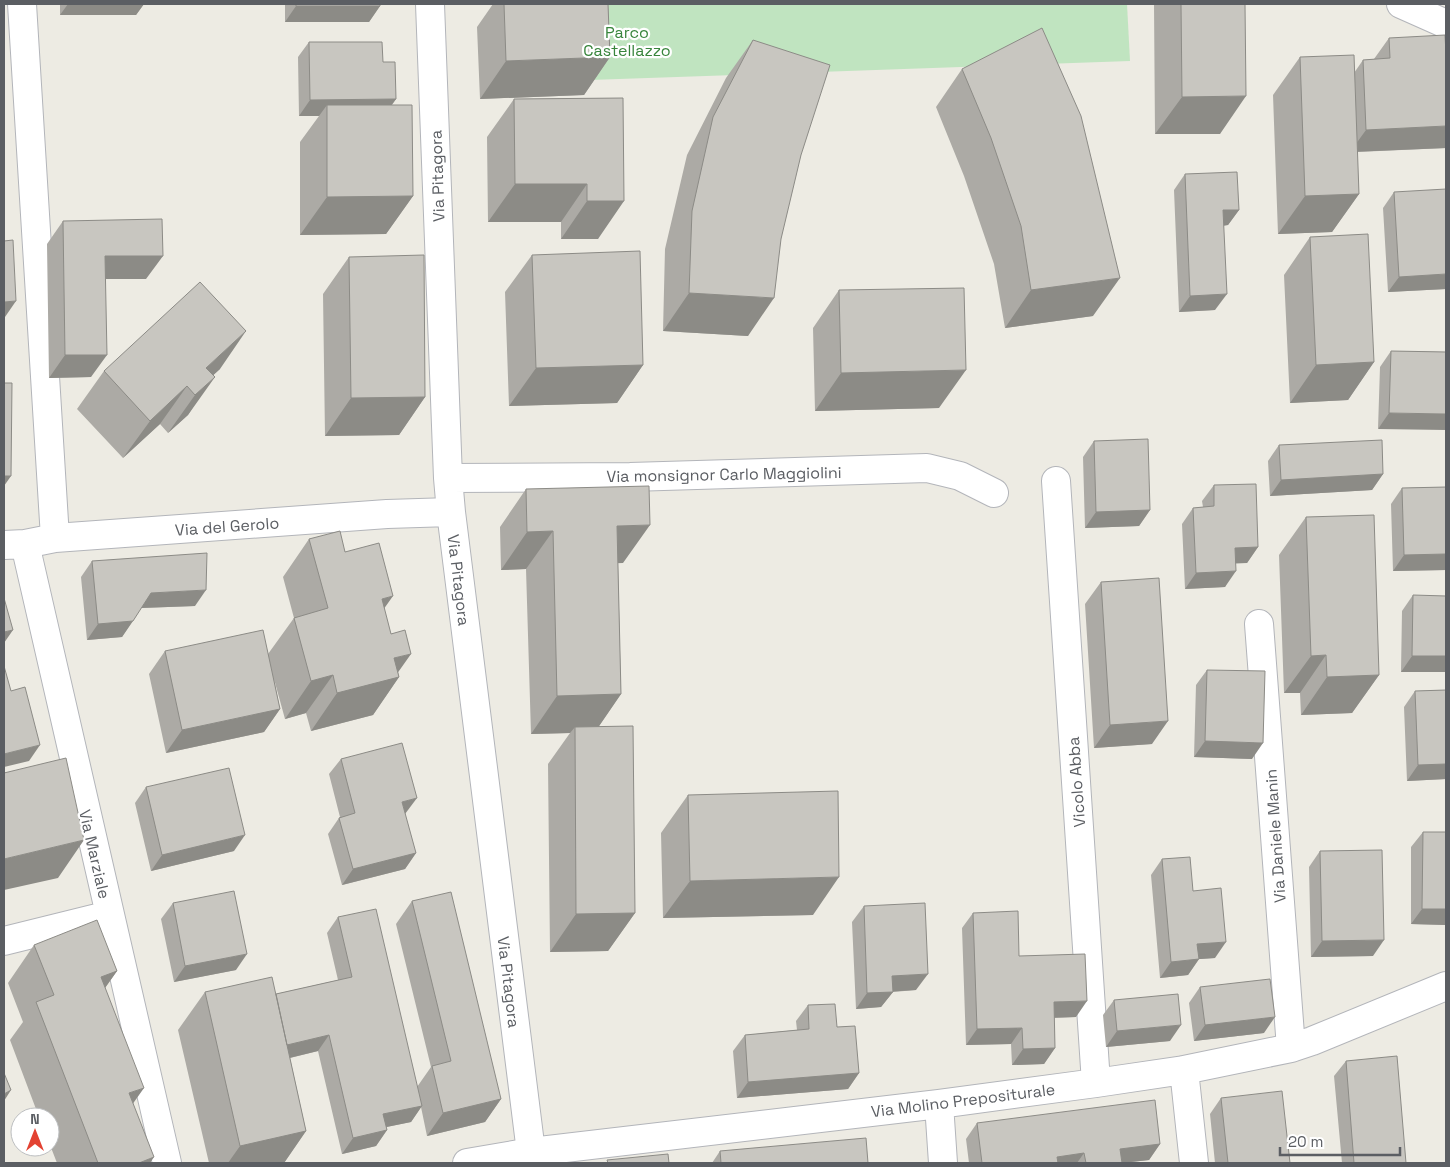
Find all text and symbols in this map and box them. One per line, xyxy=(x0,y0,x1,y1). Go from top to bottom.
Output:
park label: Parco Castellazzo xyxy=(583,22,671,61)
street label: Via Pitagora xyxy=(425,130,450,222)
street label: Via monsignor Carlo Maggiolini xyxy=(606,462,842,487)
street label: Via del Gerolo xyxy=(174,512,280,541)
street label: Via Pitagora xyxy=(442,533,475,627)
street label: Vicolo Abba xyxy=(1063,736,1090,828)
street label: Via Daniele Manin xyxy=(1260,768,1291,904)
street label: Via Marziale xyxy=(74,807,115,901)
street label: Via Pitagora xyxy=(492,935,525,1029)
street label: Via Molino Prepositurale xyxy=(870,1079,1056,1122)
north arrow xyxy=(10,1107,60,1157)
text: N xyxy=(30,1110,40,1128)
scale bar xyxy=(1280,1124,1400,1156)
text: 20 m xyxy=(1288,1132,1323,1151)

